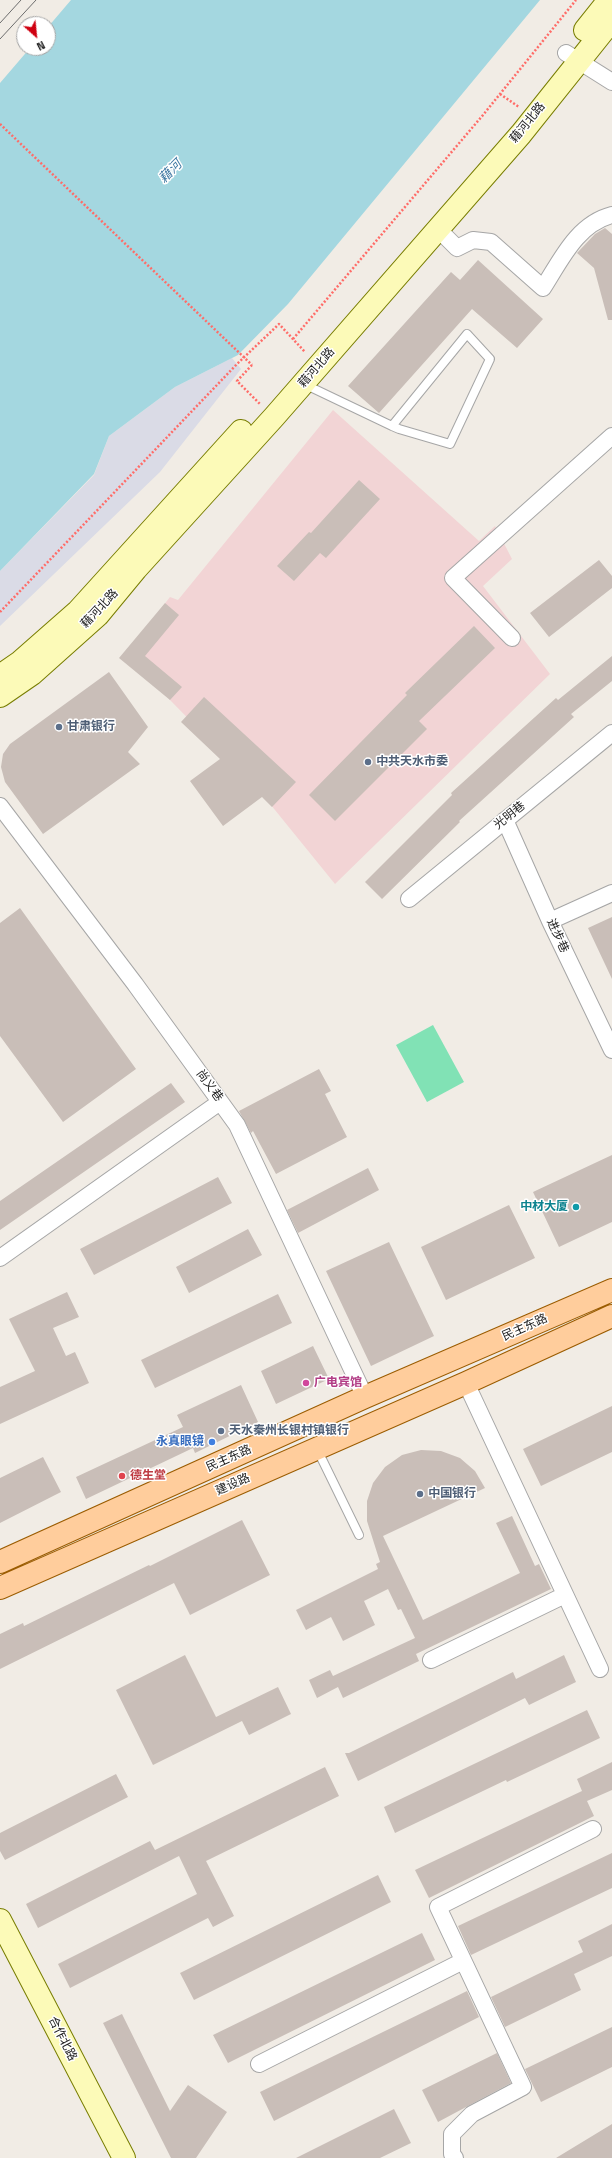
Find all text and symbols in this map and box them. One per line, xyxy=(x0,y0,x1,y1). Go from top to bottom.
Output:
north arrow xyxy=(16,16,56,56)
text: N xyxy=(34,37,48,55)
street label: 藉河北路 xyxy=(507,100,549,146)
water label: 藉河 xyxy=(156,157,186,187)
street label: 藉河北路 xyxy=(296,345,338,391)
street label: 藉河北路 xyxy=(78,587,122,631)
place label: 甘肃银行 xyxy=(67,720,115,734)
marker: 甘肃银行 xyxy=(54,722,64,732)
place label: 中共天水市委 xyxy=(376,755,448,769)
marker: 中共天水市委 xyxy=(363,757,373,767)
street label: 光明巷 xyxy=(491,799,529,833)
street label: 进步巷 xyxy=(543,917,571,955)
street label: 尚义巷 xyxy=(193,1067,225,1105)
place label: 中材大厦 xyxy=(520,1200,568,1214)
marker: 中材大厦 xyxy=(571,1202,581,1212)
street label: 民主东路 xyxy=(500,1312,550,1344)
place label: 广电宾馆 xyxy=(314,1376,362,1390)
marker: 广电宾馆 xyxy=(301,1378,311,1388)
place label: 天水秦州长银村镇银行 xyxy=(229,1424,349,1438)
marker: 天水秦州长银村镇银行 xyxy=(216,1426,226,1436)
place label: 永真眼镜 xyxy=(156,1435,204,1449)
marker: 永真眼镜 xyxy=(207,1437,217,1447)
street label: 民主东路 xyxy=(204,1443,254,1475)
place label: 德生堂 xyxy=(130,1469,166,1483)
marker: 德生堂 xyxy=(117,1471,127,1481)
street label: 建设路 xyxy=(214,1471,252,1499)
place label: 中国银行 xyxy=(428,1487,476,1501)
marker: 中国银行 xyxy=(415,1489,425,1499)
street label: 合作北路 xyxy=(45,2014,79,2064)

